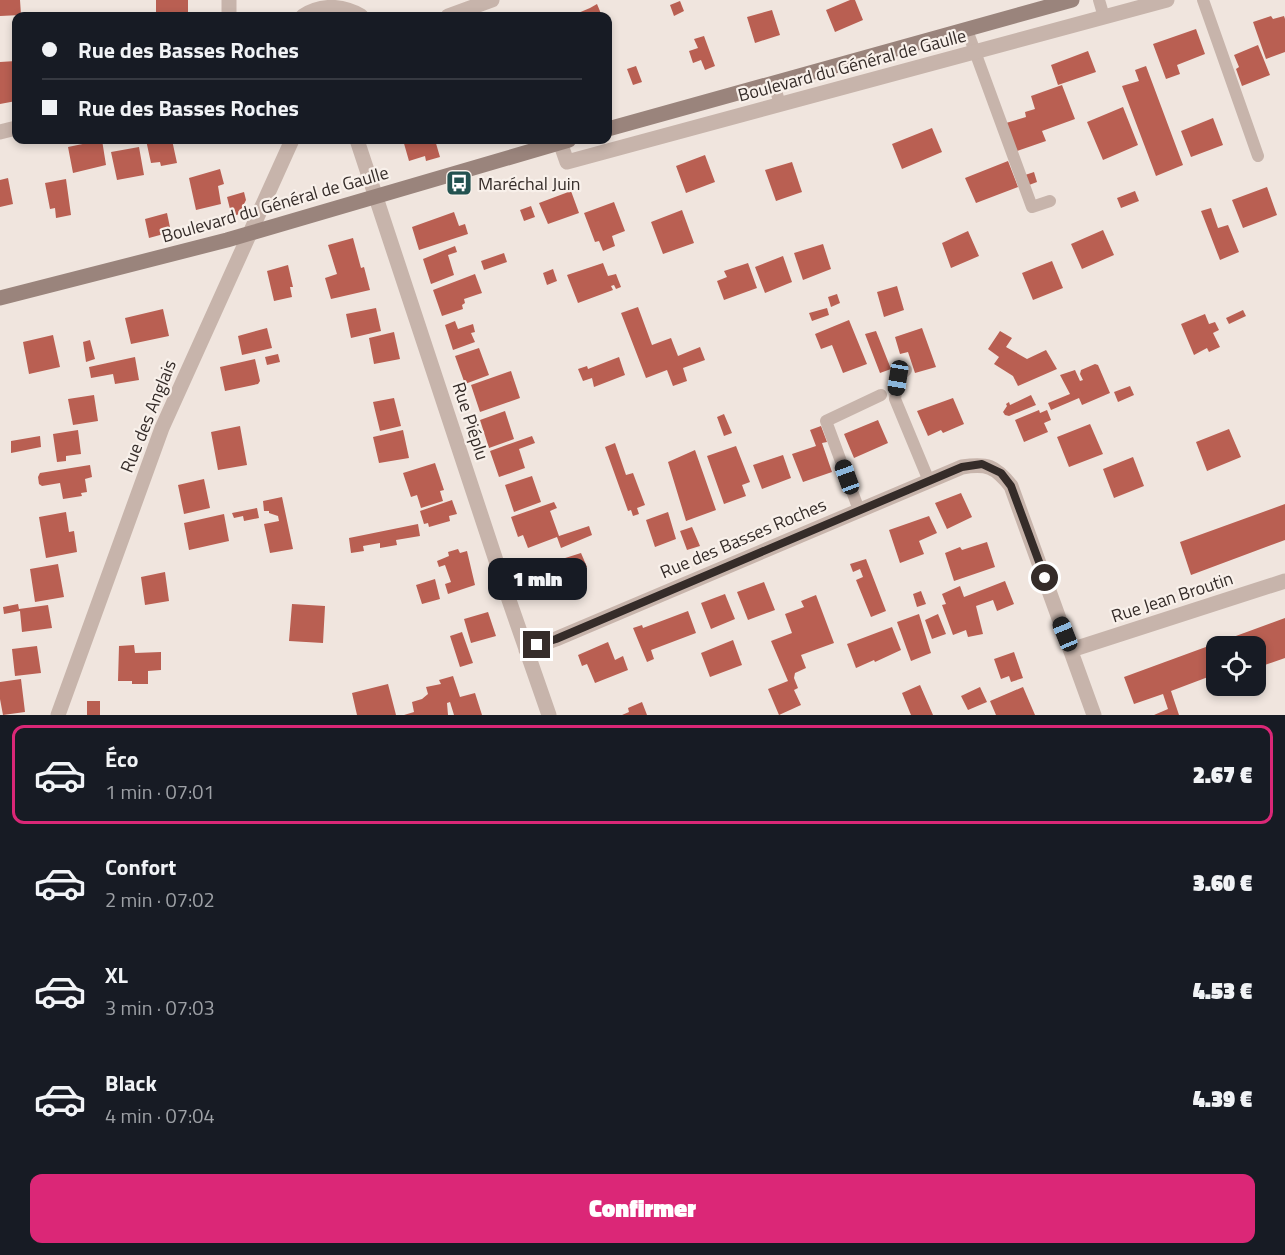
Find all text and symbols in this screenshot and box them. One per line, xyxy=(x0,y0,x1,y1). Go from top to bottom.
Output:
street label: Boulevard du Général de Gaulle xyxy=(735,22,969,108)
text: Rue des Basses Roches xyxy=(78,33,299,67)
text: Rue des Basses Roches xyxy=(78,91,299,125)
street label: Boulevard du Général de Gaulle xyxy=(158,159,392,249)
bus stop icon: Maréchal Juin xyxy=(444,168,474,198)
place label: Maréchal Juin xyxy=(478,170,580,197)
street label: Rue des Anglais xyxy=(113,355,183,477)
car xyxy=(886,359,910,397)
street label: Rue Piéplu xyxy=(446,379,496,463)
car xyxy=(832,457,862,497)
street label: Rue des Basses Roches xyxy=(656,491,830,585)
callout: 1 min xyxy=(488,558,586,600)
text: 1 min xyxy=(513,563,562,594)
route start xyxy=(1031,564,1058,591)
street label: Rue Jean Broutin xyxy=(1108,565,1236,629)
car xyxy=(1050,614,1080,654)
route end xyxy=(523,631,550,658)
map controls xyxy=(1206,636,1266,696)
button: locate xyxy=(1206,636,1266,696)
text: Éco xyxy=(105,742,138,776)
icon: car xyxy=(33,748,87,802)
text: 2.67 € xyxy=(1193,758,1252,792)
text: 1 min · 07:01 xyxy=(105,776,215,807)
text: Confort xyxy=(105,850,176,884)
icon: car xyxy=(33,856,87,910)
text: 3.60 € xyxy=(1193,866,1252,900)
text: 2 min · 07:02 xyxy=(105,884,215,915)
text: XL xyxy=(105,958,128,992)
icon: car xyxy=(33,964,87,1018)
text: 4.53 € xyxy=(1193,974,1252,1008)
text: 3 min · 07:03 xyxy=(105,992,215,1023)
text: Black xyxy=(105,1066,157,1100)
icon: car xyxy=(33,1072,87,1126)
text: 4.39 € xyxy=(1193,1082,1252,1116)
text: 4 min · 07:04 xyxy=(105,1100,215,1131)
button: Confirmer xyxy=(30,1174,1255,1243)

